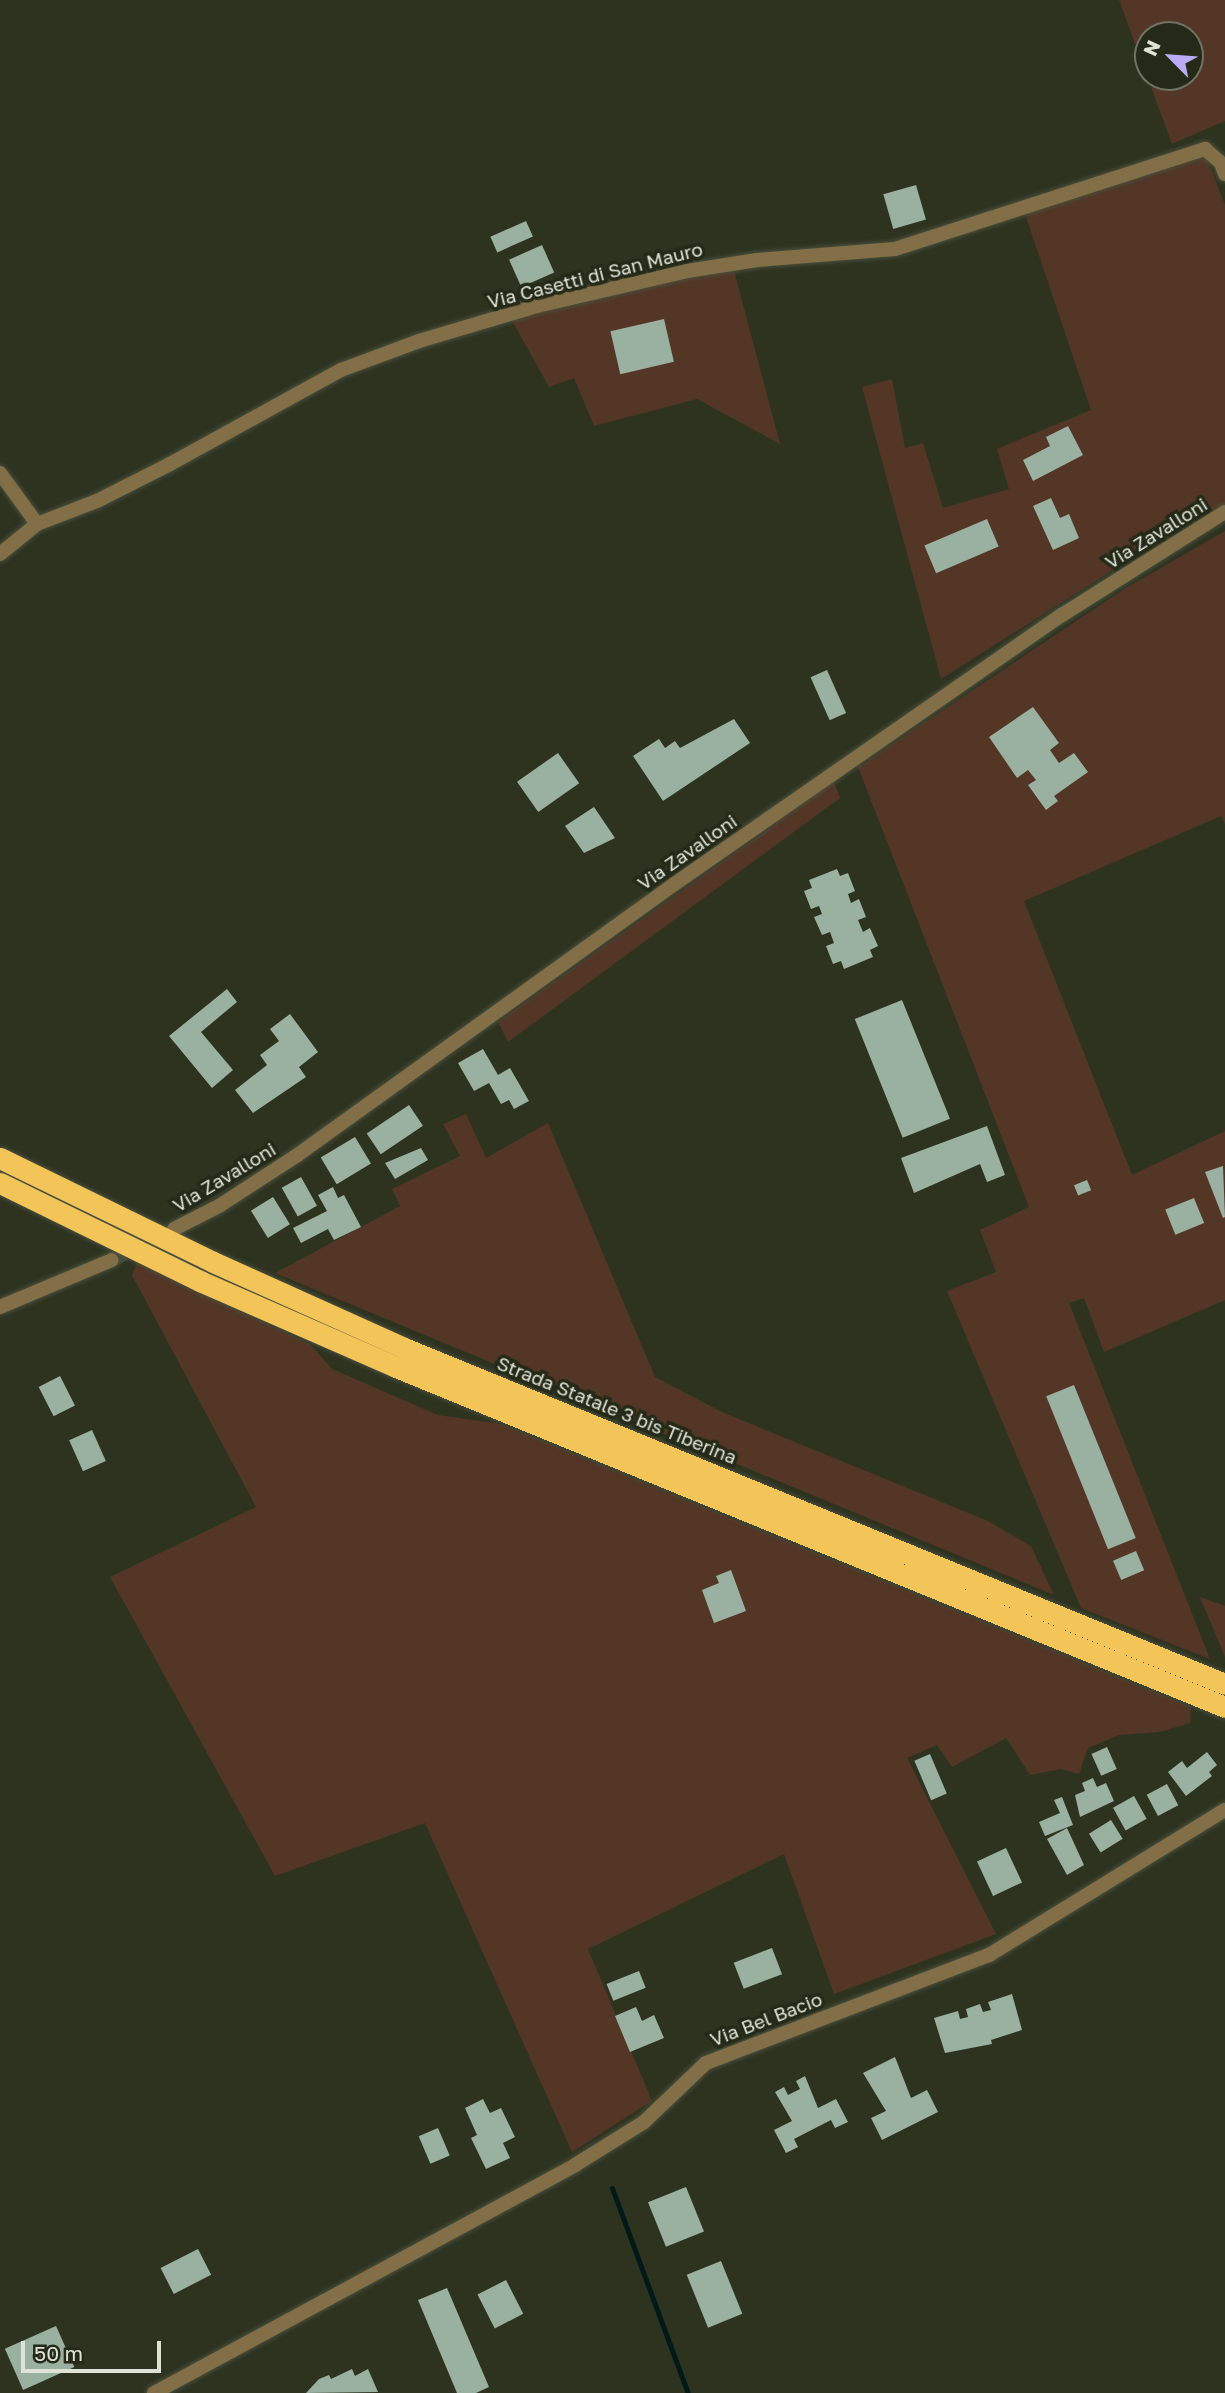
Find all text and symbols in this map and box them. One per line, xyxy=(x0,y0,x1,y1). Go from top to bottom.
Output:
north arrow xyxy=(1134,21,1204,91)
text: N xyxy=(1138,36,1165,59)
street label: Via Casetti di San Mauro xyxy=(485,237,705,313)
street label: Via Zavalloni xyxy=(1101,493,1211,573)
street label: Via Zavalloni xyxy=(633,809,741,895)
street label: Via Zavalloni xyxy=(168,1137,280,1217)
street label: Strada Statale 3 bis Tiberina xyxy=(494,1351,740,1469)
street label: Via Bel Bacio xyxy=(707,1987,825,2051)
scale bar xyxy=(24,2326,164,2370)
text: 50 m xyxy=(34,2340,83,2366)

